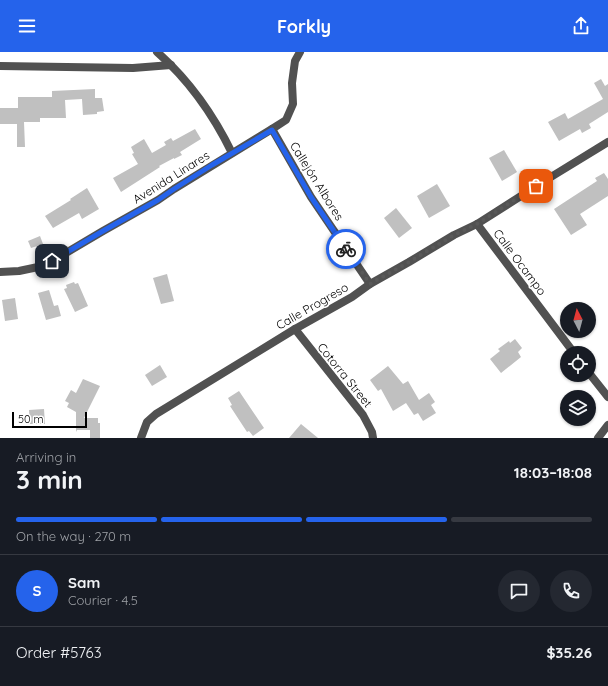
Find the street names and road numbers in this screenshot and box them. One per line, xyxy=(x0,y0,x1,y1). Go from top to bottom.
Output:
street label: Callejón Albores xyxy=(287,139,347,223)
street label: Avenida Linares xyxy=(130,147,212,207)
street label: Calle Ocampo xyxy=(490,226,550,298)
street label: Calle Progreso xyxy=(273,279,351,333)
street label: Cotorra Street xyxy=(314,340,376,410)

